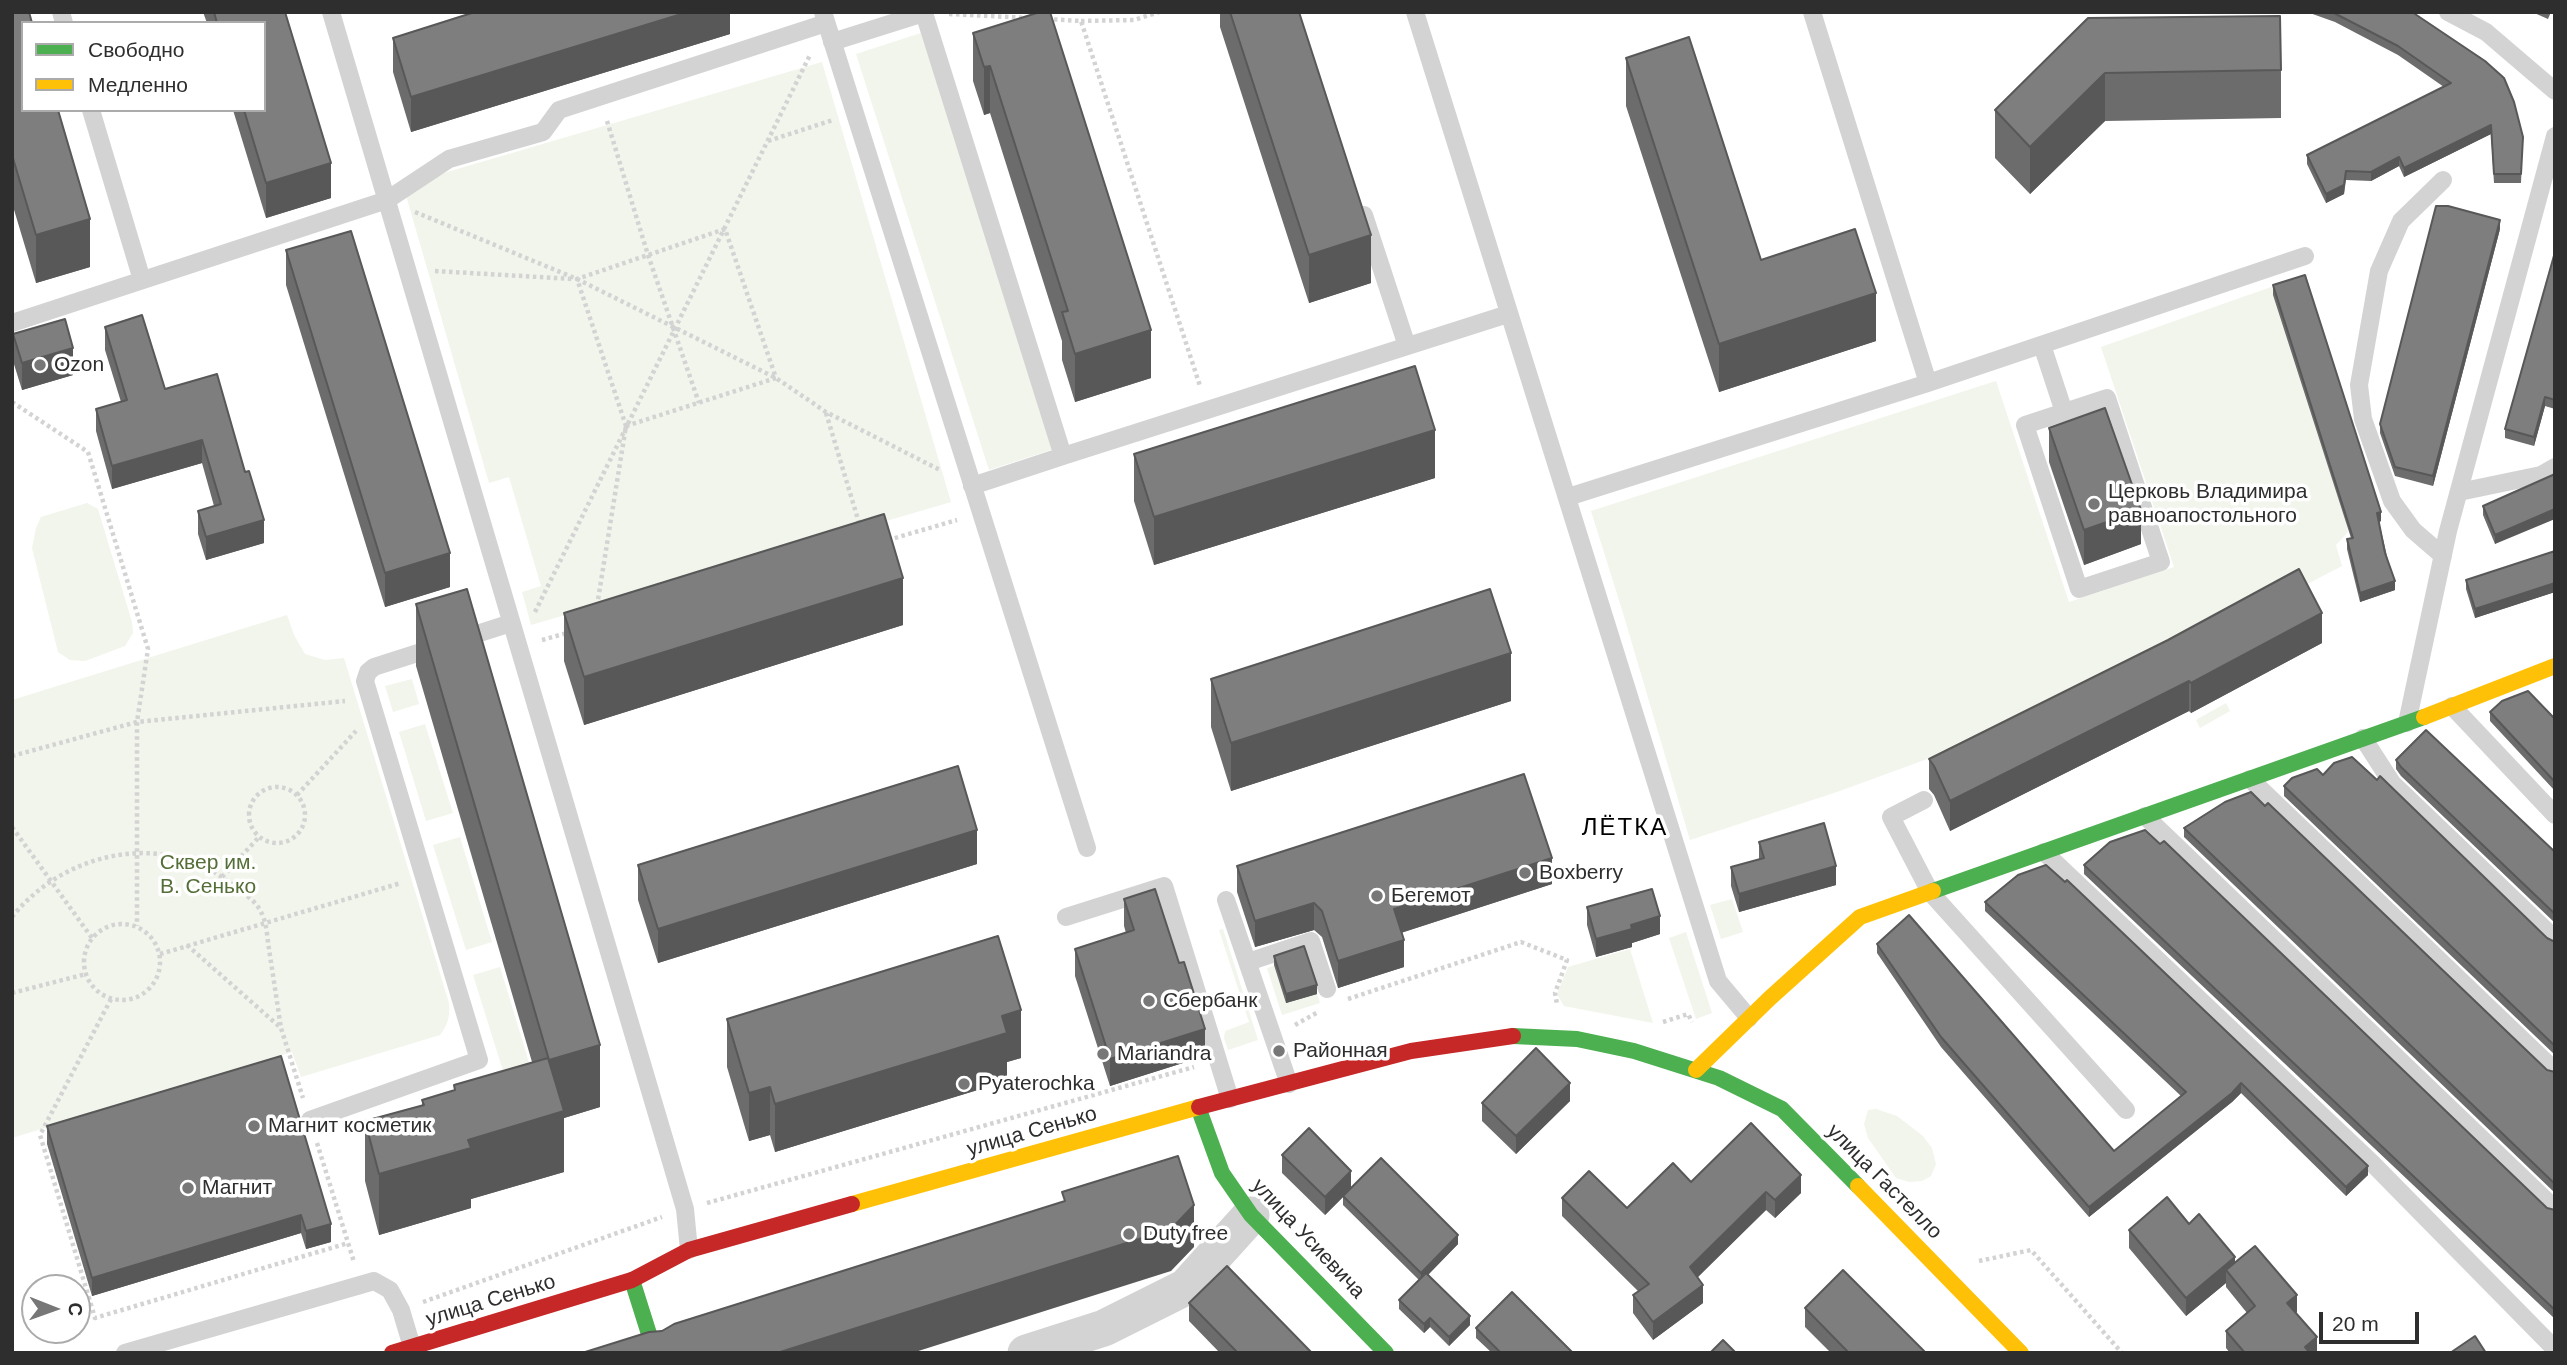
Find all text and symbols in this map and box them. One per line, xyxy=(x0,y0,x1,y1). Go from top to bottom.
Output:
legend xyxy=(21,21,266,112)
text: Свободно xyxy=(88,38,185,61)
text: Медленно xyxy=(88,73,188,96)
place label: Ozon xyxy=(54,352,104,378)
marker: Ozon xyxy=(32,357,48,373)
place label: Церковь Владимира равноапостольного xyxy=(2108,479,2307,529)
marker: Церковь Владимира равноапостольного xyxy=(2086,496,2102,512)
district label: ЛЁТКА xyxy=(1582,814,1668,842)
park label: Сквер им. В. Сенько xyxy=(160,850,256,900)
place label: Boxberry xyxy=(1539,860,1623,886)
marker: Boxberry xyxy=(1517,865,1533,881)
place label: Бегемот xyxy=(1391,883,1471,909)
marker: Бегемот xyxy=(1369,888,1385,904)
place label: Сбербанк xyxy=(1163,988,1257,1014)
marker: Сбербанк xyxy=(1141,993,1157,1009)
place label: Районная xyxy=(1293,1038,1388,1064)
place label: Mariandra xyxy=(1117,1041,1212,1067)
marker: Районная xyxy=(1271,1043,1287,1059)
marker: Mariandra xyxy=(1095,1046,1111,1062)
place label: Pyaterochka xyxy=(978,1071,1095,1097)
marker: Pyaterochka xyxy=(956,1076,972,1092)
street label: улица Сенько xyxy=(964,1101,1100,1163)
place label: Магнит косметик xyxy=(268,1113,431,1139)
marker: Магнит косметик xyxy=(246,1118,262,1134)
street label: улица Гастелло xyxy=(1821,1119,1947,1245)
street label: улица Усиевича xyxy=(1246,1174,1370,1304)
place label: Магнит xyxy=(202,1175,272,1201)
marker: Магнит xyxy=(180,1180,196,1196)
place label: Duty free xyxy=(1143,1221,1228,1247)
marker: Duty free xyxy=(1121,1226,1137,1242)
street label: улица Сенько xyxy=(423,1269,559,1333)
north arrow xyxy=(21,1274,91,1344)
scale bar xyxy=(2322,1298,2422,1342)
text: С xyxy=(65,1302,86,1316)
text: 20 m xyxy=(2332,1312,2379,1335)

